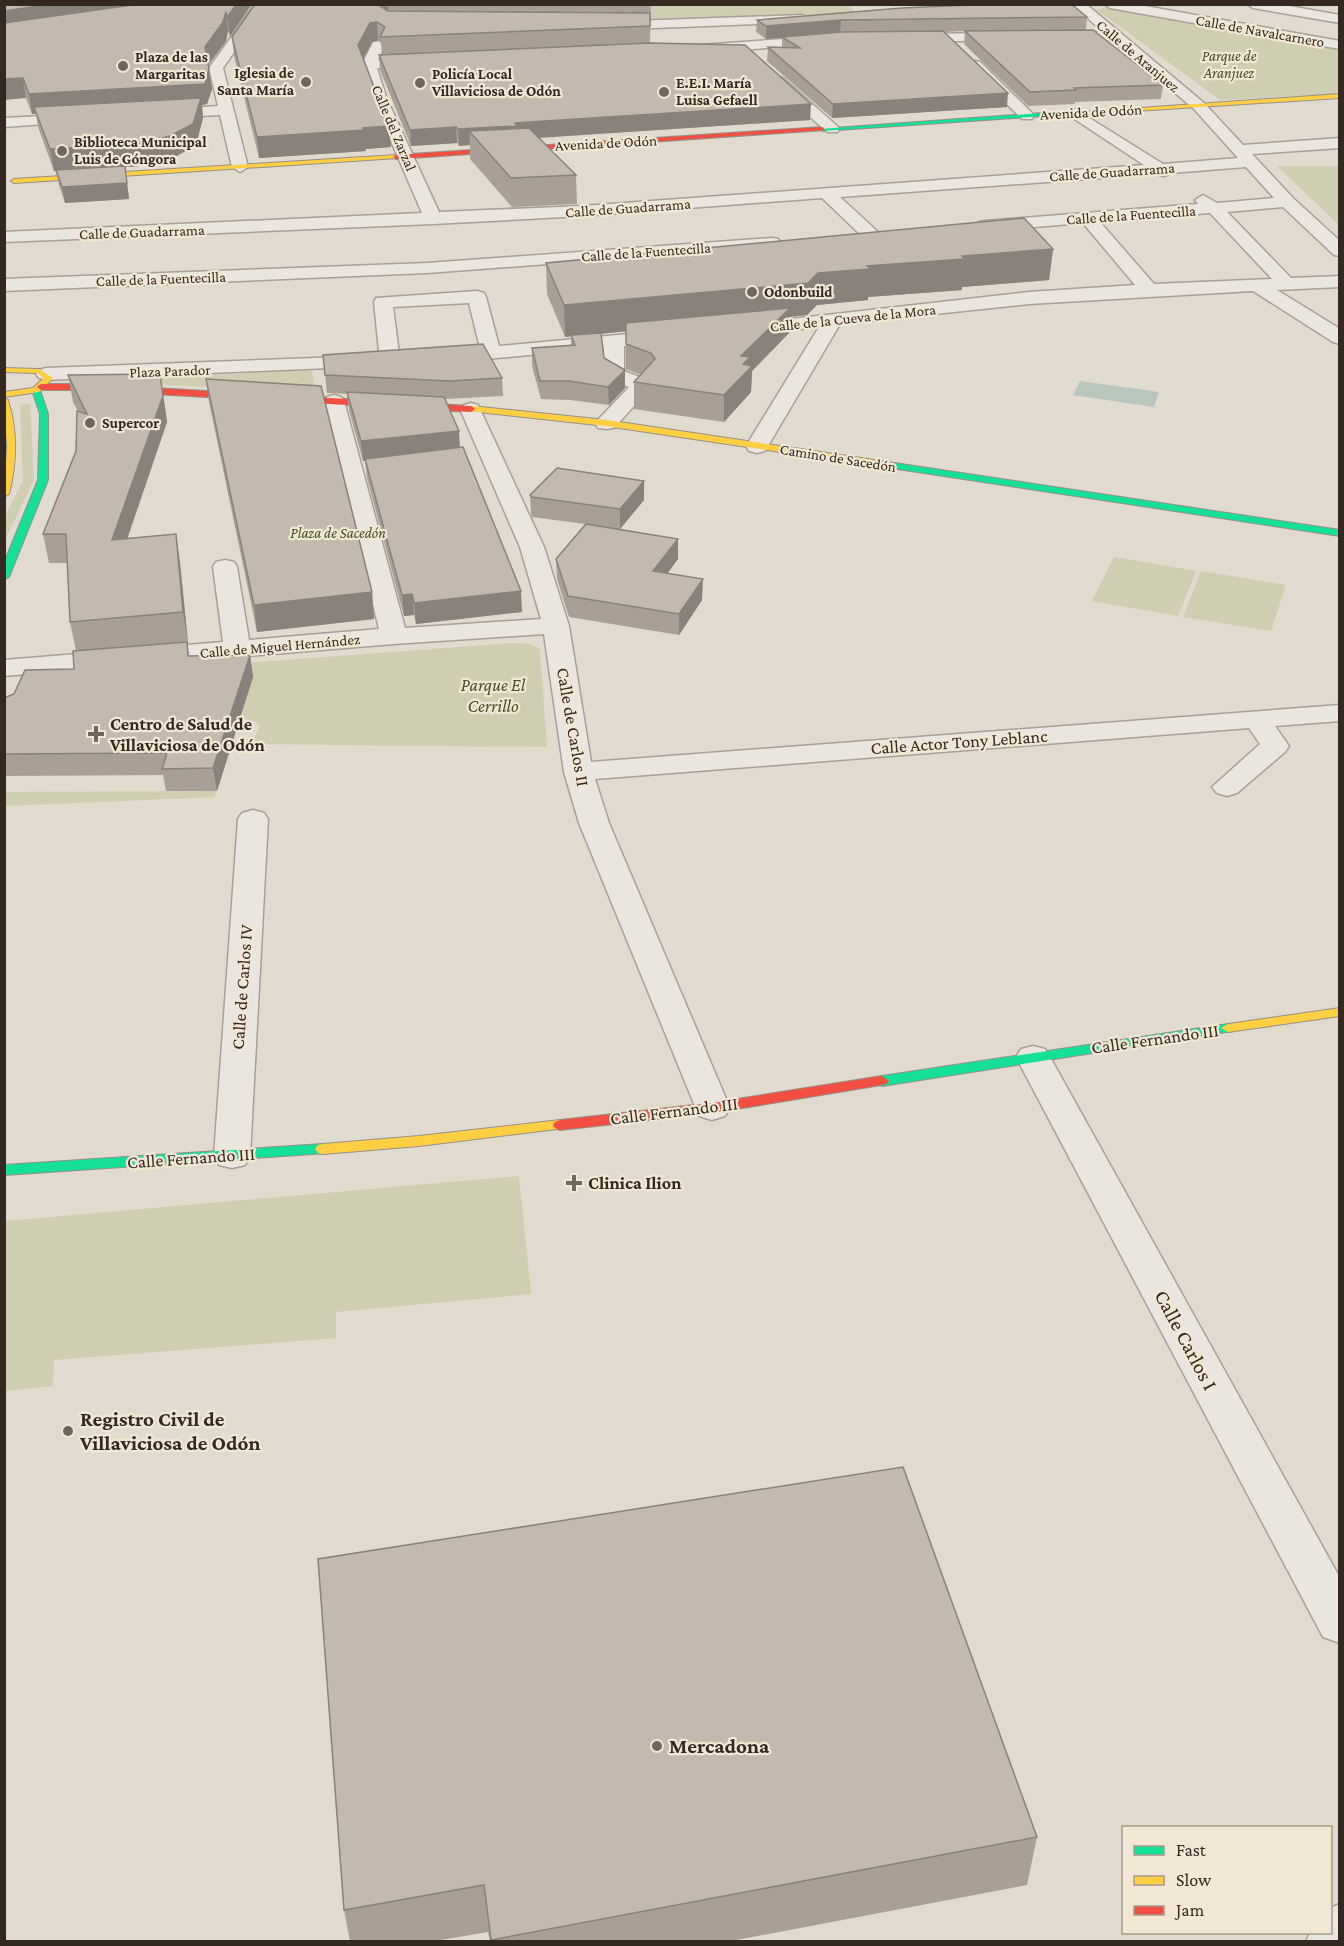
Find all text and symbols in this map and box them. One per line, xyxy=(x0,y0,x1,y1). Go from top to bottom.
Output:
street label: Calle de Navalcarnero xyxy=(1194,12,1326,50)
street label: Calle de Aranjuez xyxy=(1093,17,1183,96)
park label: Parque de Aranjuez xyxy=(1202,48,1257,82)
place label: Plaza de las Margaritas xyxy=(135,49,208,82)
marker: Plaza de las Margaritas xyxy=(116,59,130,73)
place label: Iglesia de Santa María xyxy=(217,65,295,98)
place label: Policía Local Villaviciosa de Odón xyxy=(431,66,561,99)
marker: Iglesia de Santa María xyxy=(299,75,313,89)
place label: E.E.I. María Luisa Gefaell xyxy=(676,75,758,108)
marker: Policía Local Villaviciosa de Odón xyxy=(413,76,427,90)
street label: Calle del Zarzal xyxy=(369,83,419,173)
marker: E.E.I. María Luisa Gefaell xyxy=(657,85,671,99)
street label: Avenida de Odón xyxy=(1040,101,1142,123)
street label: Avenida de Odón xyxy=(555,132,657,154)
place label: Biblioteca Municipal Luis de Góngora xyxy=(74,134,207,167)
marker: Biblioteca Municipal Luis de Góngora xyxy=(55,144,69,158)
street label: Calle de Guadarrama xyxy=(1049,160,1175,184)
street label: Calle de Guadarrama xyxy=(565,196,691,220)
street label: Calle de la Fuentecilla xyxy=(1065,202,1197,228)
street label: Calle de Guadarrama xyxy=(79,222,205,242)
street label: Calle de la Fuentecilla xyxy=(580,239,712,265)
street label: Calle de la Fuentecilla xyxy=(96,269,226,289)
place label: Odonbuild xyxy=(764,284,833,300)
marker: Odonbuild xyxy=(745,285,759,299)
street label: Calle de la Cueva de la Mora xyxy=(769,301,937,335)
street label: Plaza Parador xyxy=(129,362,212,380)
place label: Supercor xyxy=(102,415,159,431)
marker: Supercor xyxy=(83,416,97,430)
street label: Camino de Sacedón xyxy=(779,441,897,475)
park label: Plaza de Sacedón xyxy=(290,525,386,541)
street label: Calle de Miguel Hernández xyxy=(199,631,361,662)
street label: Calle de Carlos II xyxy=(553,666,593,788)
park label: Parque El Cerrillo xyxy=(461,675,526,716)
place label: Centro de Salud de Villaviciosa de Odón xyxy=(109,714,265,755)
marker: Centro de Salud de Villaviciosa de Odón xyxy=(87,725,105,743)
street label: Calle Actor Tony Leblanc xyxy=(870,726,1049,758)
street label: Calle de Carlos IV xyxy=(228,923,256,1050)
street label: Calle Fernando III xyxy=(1090,1020,1220,1058)
street label: Calle Fernando III xyxy=(609,1093,739,1129)
street label: Calle Fernando III xyxy=(126,1144,256,1172)
place label: Clinica Ilion xyxy=(588,1173,682,1193)
marker: Clinica Ilion xyxy=(565,1174,583,1192)
street label: Calle Carlos I xyxy=(1150,1286,1222,1394)
place label: Registro Civil de Villaviciosa de Odón xyxy=(79,1407,261,1455)
marker: Registro Civil de Villaviciosa de Odón xyxy=(61,1424,75,1438)
place label: Mercadona xyxy=(669,1734,770,1758)
marker: Mercadona xyxy=(650,1739,664,1753)
legend xyxy=(1122,1826,1332,1934)
text: Fast xyxy=(1176,1840,1207,1860)
text: Slow xyxy=(1176,1870,1212,1890)
text: Jam xyxy=(1174,1900,1205,1920)

